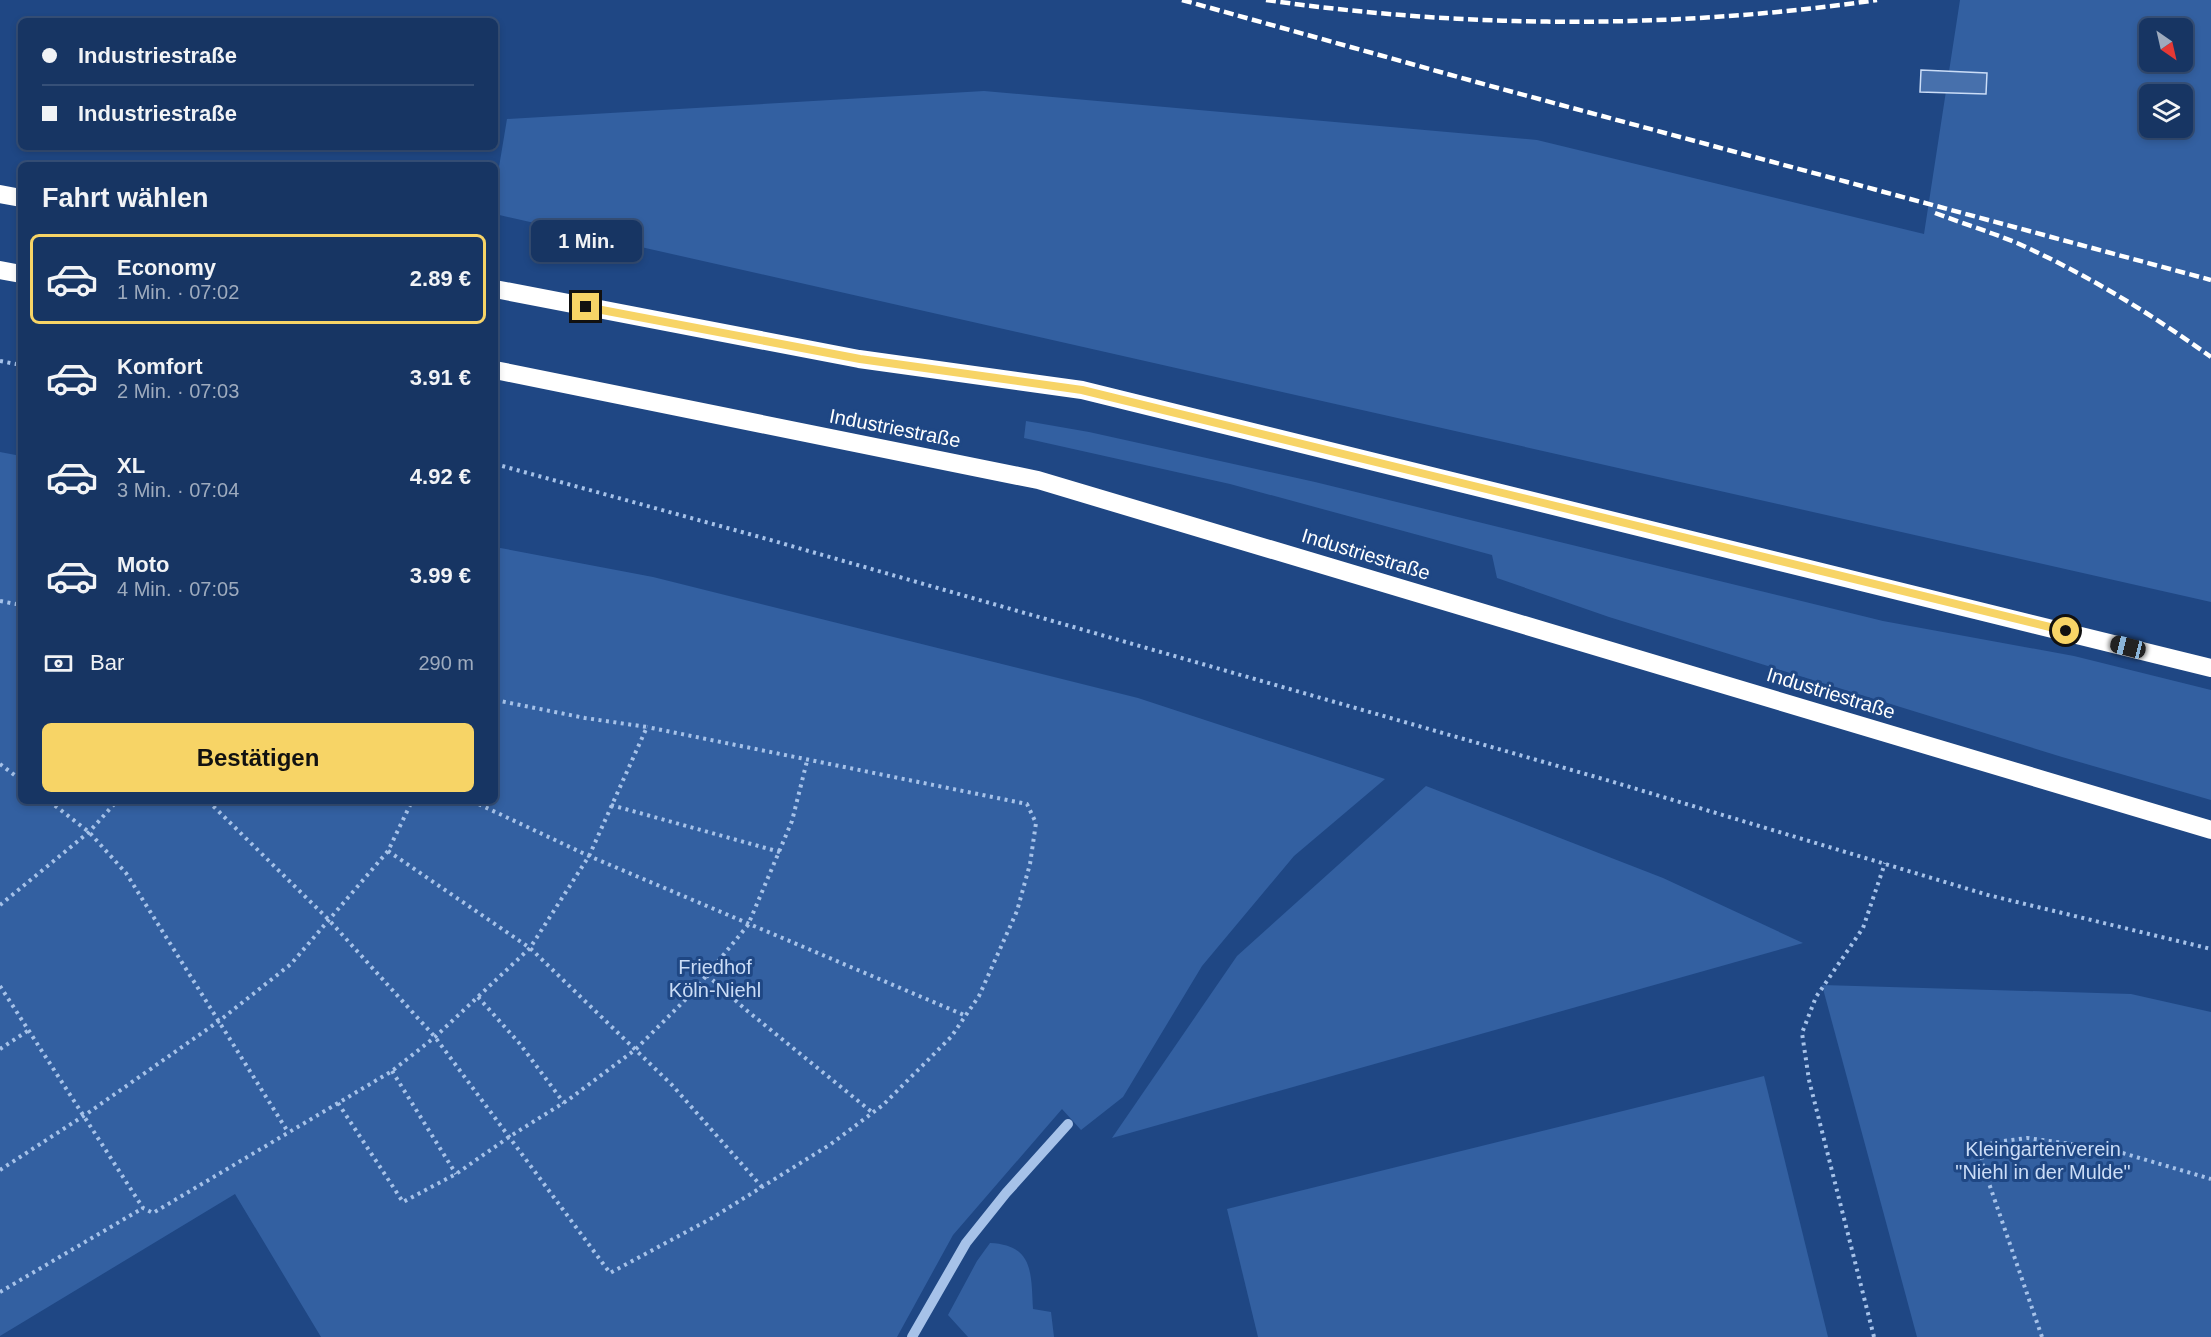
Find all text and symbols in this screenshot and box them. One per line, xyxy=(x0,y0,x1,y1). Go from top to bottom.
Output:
north arrow xyxy=(2139,18,2193,72)
map controls xyxy=(2139,18,2193,138)
text: Industriestraße xyxy=(78,43,237,68)
button: layers xyxy=(2139,84,2193,138)
text: Industriestraße xyxy=(78,101,237,126)
text: Fahrt wählen xyxy=(42,183,209,213)
callout: 1 Min. xyxy=(530,220,642,262)
text: 1 Min. xyxy=(558,230,615,252)
icon: car xyxy=(45,252,99,306)
text: Economy xyxy=(117,255,216,280)
text: 2.89 € xyxy=(410,266,471,291)
text: 1 Min. · 07:02 xyxy=(117,281,239,303)
route end xyxy=(572,293,599,320)
icon: car xyxy=(45,351,99,405)
text: Komfort xyxy=(117,354,203,379)
text: 3.91 € xyxy=(410,365,471,390)
text: 2 Min. · 07:03 xyxy=(117,380,239,402)
street label: Industriestraße xyxy=(827,404,963,452)
icon: car xyxy=(45,450,99,504)
text: XL xyxy=(117,453,145,478)
text: 4.92 € xyxy=(410,464,471,489)
text: 3 Min. · 07:04 xyxy=(117,479,239,501)
street label: Industriestraße xyxy=(1299,524,1433,584)
icon: car xyxy=(45,549,99,603)
text: Moto xyxy=(117,552,170,577)
text: 3.99 € xyxy=(410,563,471,588)
text: 4 Min. · 07:05 xyxy=(117,578,239,600)
route start xyxy=(2052,617,2079,644)
car xyxy=(2108,634,2148,660)
icon: cash xyxy=(42,647,75,680)
text: Bar xyxy=(90,650,124,675)
text: 290 m xyxy=(418,652,474,674)
street label: Industriestraße xyxy=(1764,663,1898,723)
button: Bestätigen xyxy=(42,723,474,792)
park label: Friedhof Köln-Niehl xyxy=(669,956,761,1001)
park label: Kleingartenverein "Niehl in der Mulde" xyxy=(1955,1138,2131,1183)

